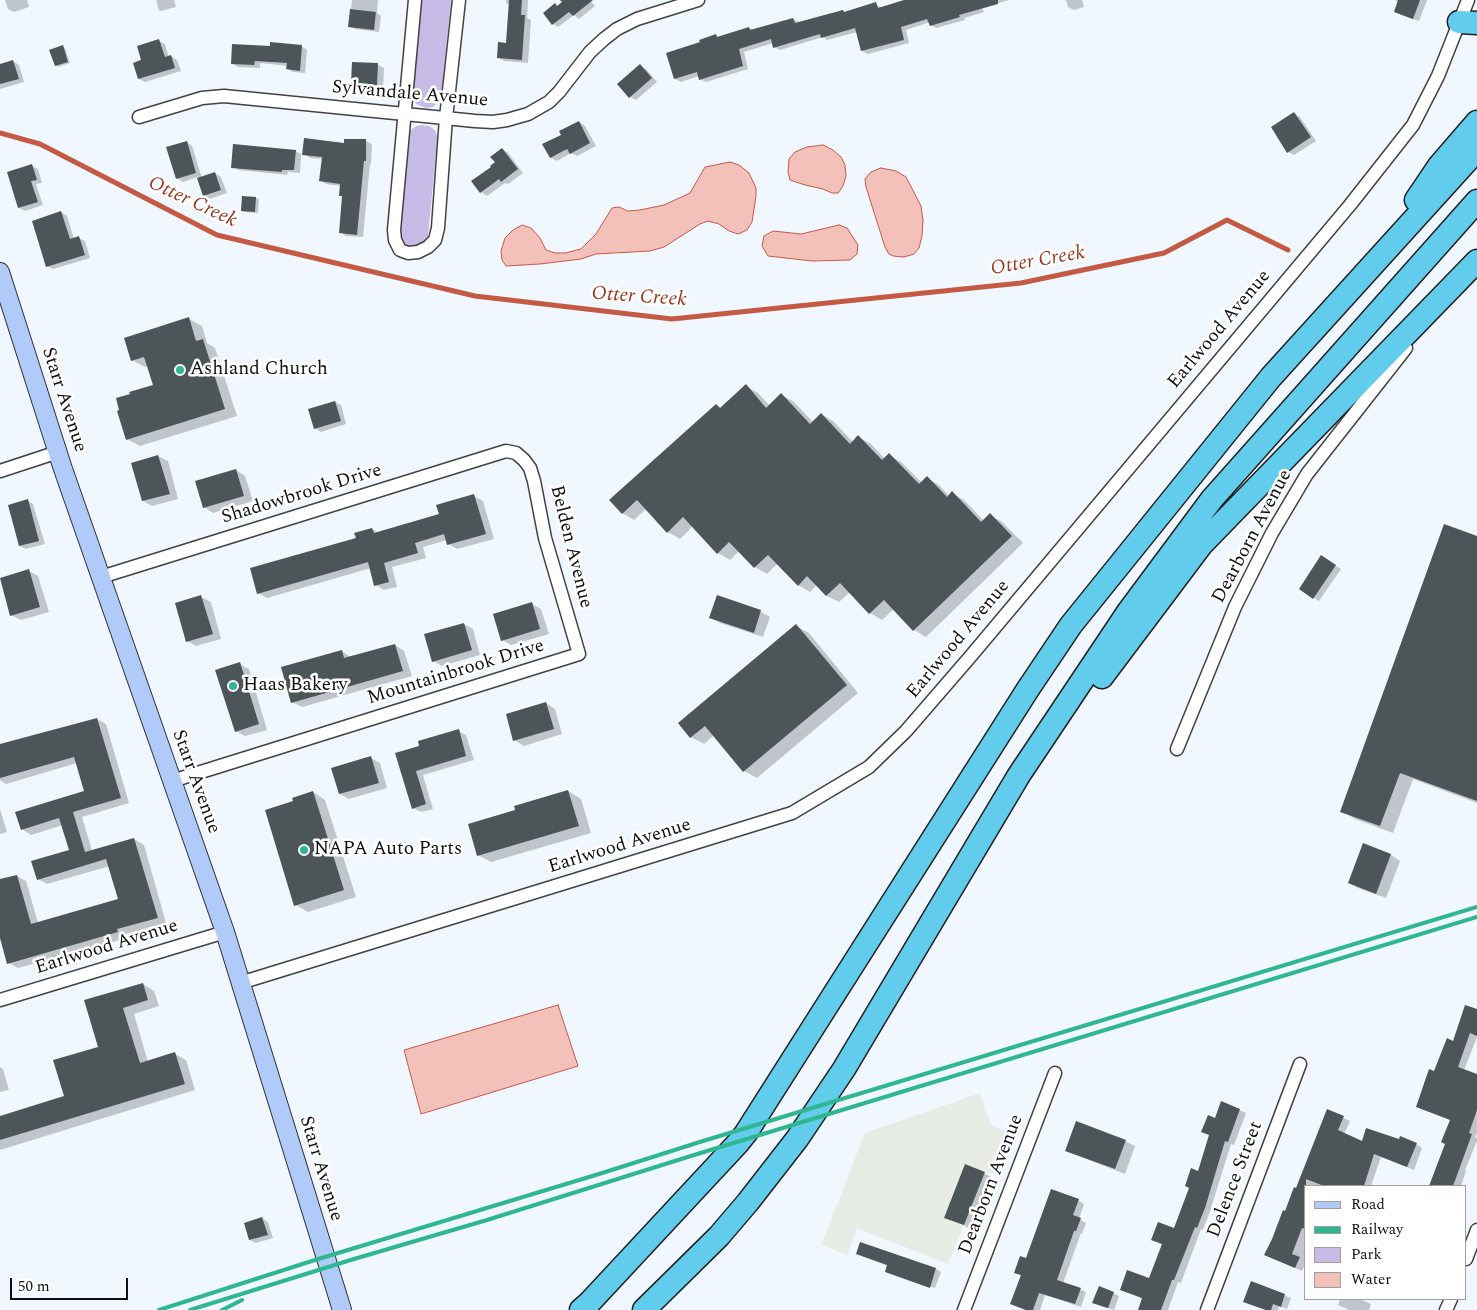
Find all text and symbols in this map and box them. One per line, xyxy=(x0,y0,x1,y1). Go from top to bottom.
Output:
street label: Sylvandale Avenue xyxy=(331,77,489,113)
water label: Otter Creek xyxy=(144,172,240,234)
water label: Otter Creek xyxy=(989,242,1087,282)
street label: Earlwood Avenue xyxy=(1164,266,1276,394)
water label: Otter Creek xyxy=(591,283,687,313)
street label: Starr Avenue xyxy=(35,345,91,455)
place label: Ashland Church xyxy=(190,359,328,381)
marker: Ashland Church xyxy=(174,364,186,376)
street label: Shadowbrook Drive xyxy=(219,460,385,530)
street label: Dearborn Avenue xyxy=(1208,466,1298,608)
street label: Belden Avenue xyxy=(544,483,596,611)
street label: Earlwood Avenue xyxy=(903,576,1015,704)
street label: Mountainbrook Drive xyxy=(365,635,547,711)
place label: Haas Bakery xyxy=(243,675,348,697)
marker: Haas Bakery xyxy=(227,680,239,692)
street label: Starr Avenue xyxy=(166,727,224,837)
street label: Earlwood Avenue xyxy=(546,814,694,880)
place label: NAPA Auto Parts xyxy=(314,839,462,861)
marker: NAPA Auto Parts xyxy=(298,844,310,856)
street label: Earlwood Avenue xyxy=(33,915,181,981)
street label: Dearborn Avenue xyxy=(955,1112,1029,1258)
street label: Starr Avenue xyxy=(293,1114,347,1224)
street label: Delence Street xyxy=(1203,1119,1269,1241)
legend xyxy=(1304,1185,1467,1300)
text: Road xyxy=(1351,1193,1385,1216)
text: Railway xyxy=(1351,1218,1403,1241)
text: Park xyxy=(1351,1243,1382,1266)
scale bar xyxy=(12,1268,130,1300)
text: Water xyxy=(1351,1268,1391,1291)
text: 50 m xyxy=(18,1275,50,1298)

